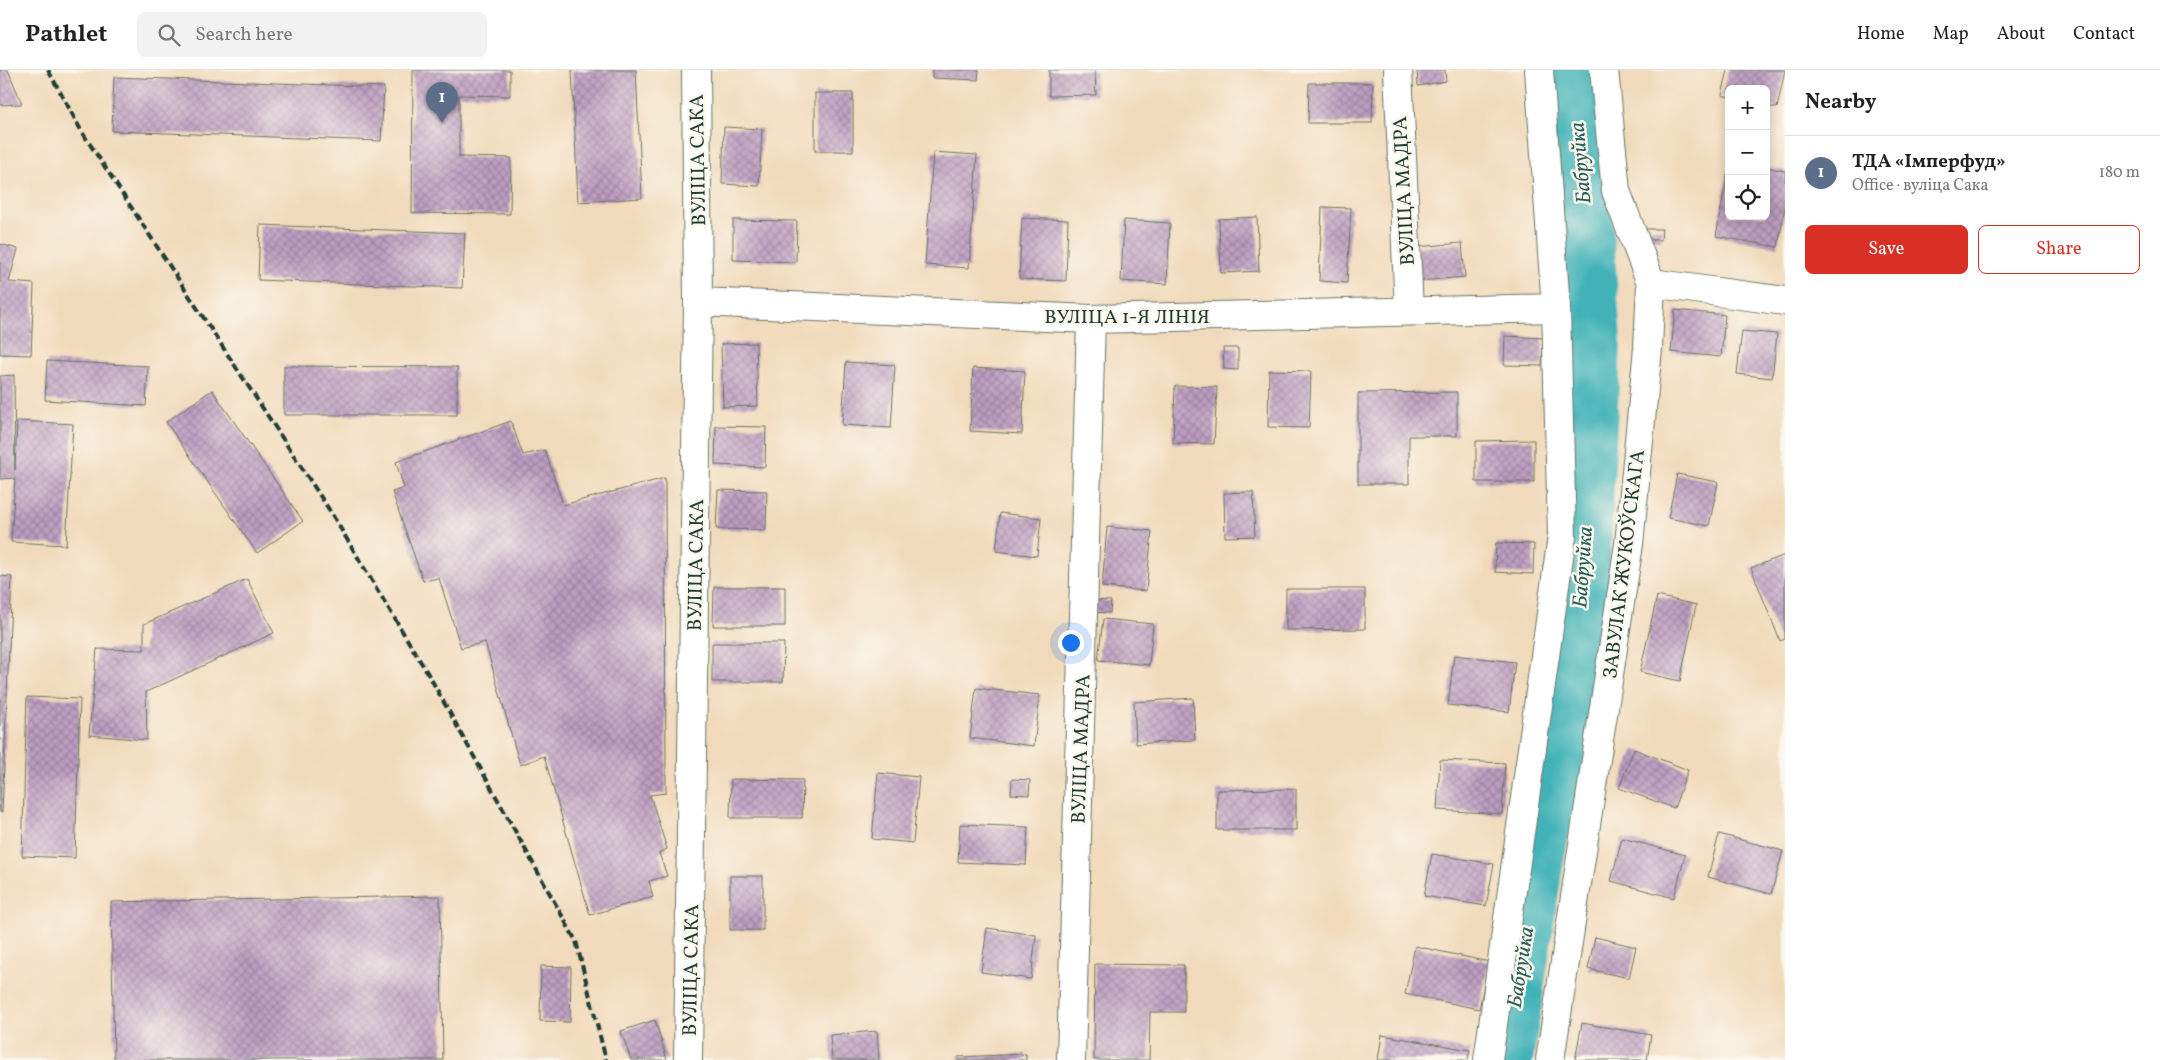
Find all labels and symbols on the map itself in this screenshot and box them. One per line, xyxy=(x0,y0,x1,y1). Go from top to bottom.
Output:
pin: 1 xyxy=(426,82,458,123)
street label: ВУЛІЦА САКА xyxy=(684,94,714,226)
street label: ВУЛІЦА МАДРА xyxy=(1387,115,1423,266)
water label: Бабруйка xyxy=(1563,121,1599,205)
street label: ВУЛІЦА 1-Я ЛІНІЯ xyxy=(1044,304,1210,332)
street label: ЗАВУЛАК ЖУКОЎСКАГА xyxy=(1597,448,1653,680)
street label: ВУЛІЦА САКА xyxy=(682,499,712,631)
water label: Бабруйка xyxy=(1566,525,1601,609)
your location xyxy=(1058,630,1084,656)
street label: ВУЛІЦА МАДРА xyxy=(1065,674,1099,824)
street label: ВУЛІЦА САКА xyxy=(677,904,707,1036)
water label: Бабруйка xyxy=(1501,925,1542,1010)

